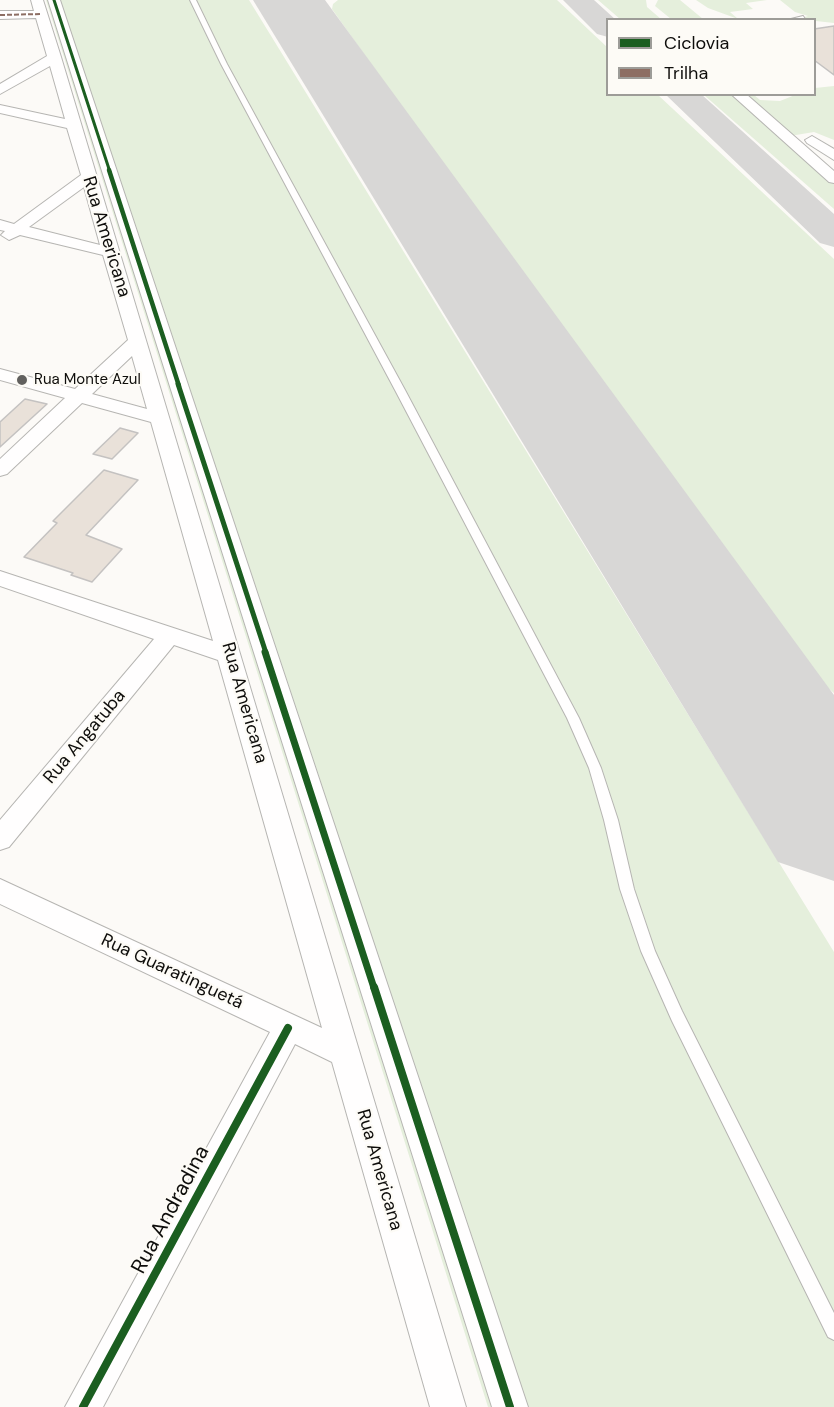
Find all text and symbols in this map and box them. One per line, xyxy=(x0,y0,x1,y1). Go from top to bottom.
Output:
legend xyxy=(606,18,816,96)
text: Ciclovia xyxy=(664,31,729,55)
text: Trilha xyxy=(664,61,708,85)
street label: Rua Americana xyxy=(77,174,135,300)
place label: Rua Monte Azul xyxy=(34,371,141,389)
marker: Rua Monte Azul xyxy=(15,373,29,387)
street label: Rua Americana xyxy=(216,640,272,766)
street label: Rua Angatuba xyxy=(39,686,131,788)
street label: Rua Guaratinguetá xyxy=(97,930,247,1014)
street label: Rua Americana xyxy=(351,1107,407,1233)
street label: Rua Andradina xyxy=(127,1142,215,1278)

